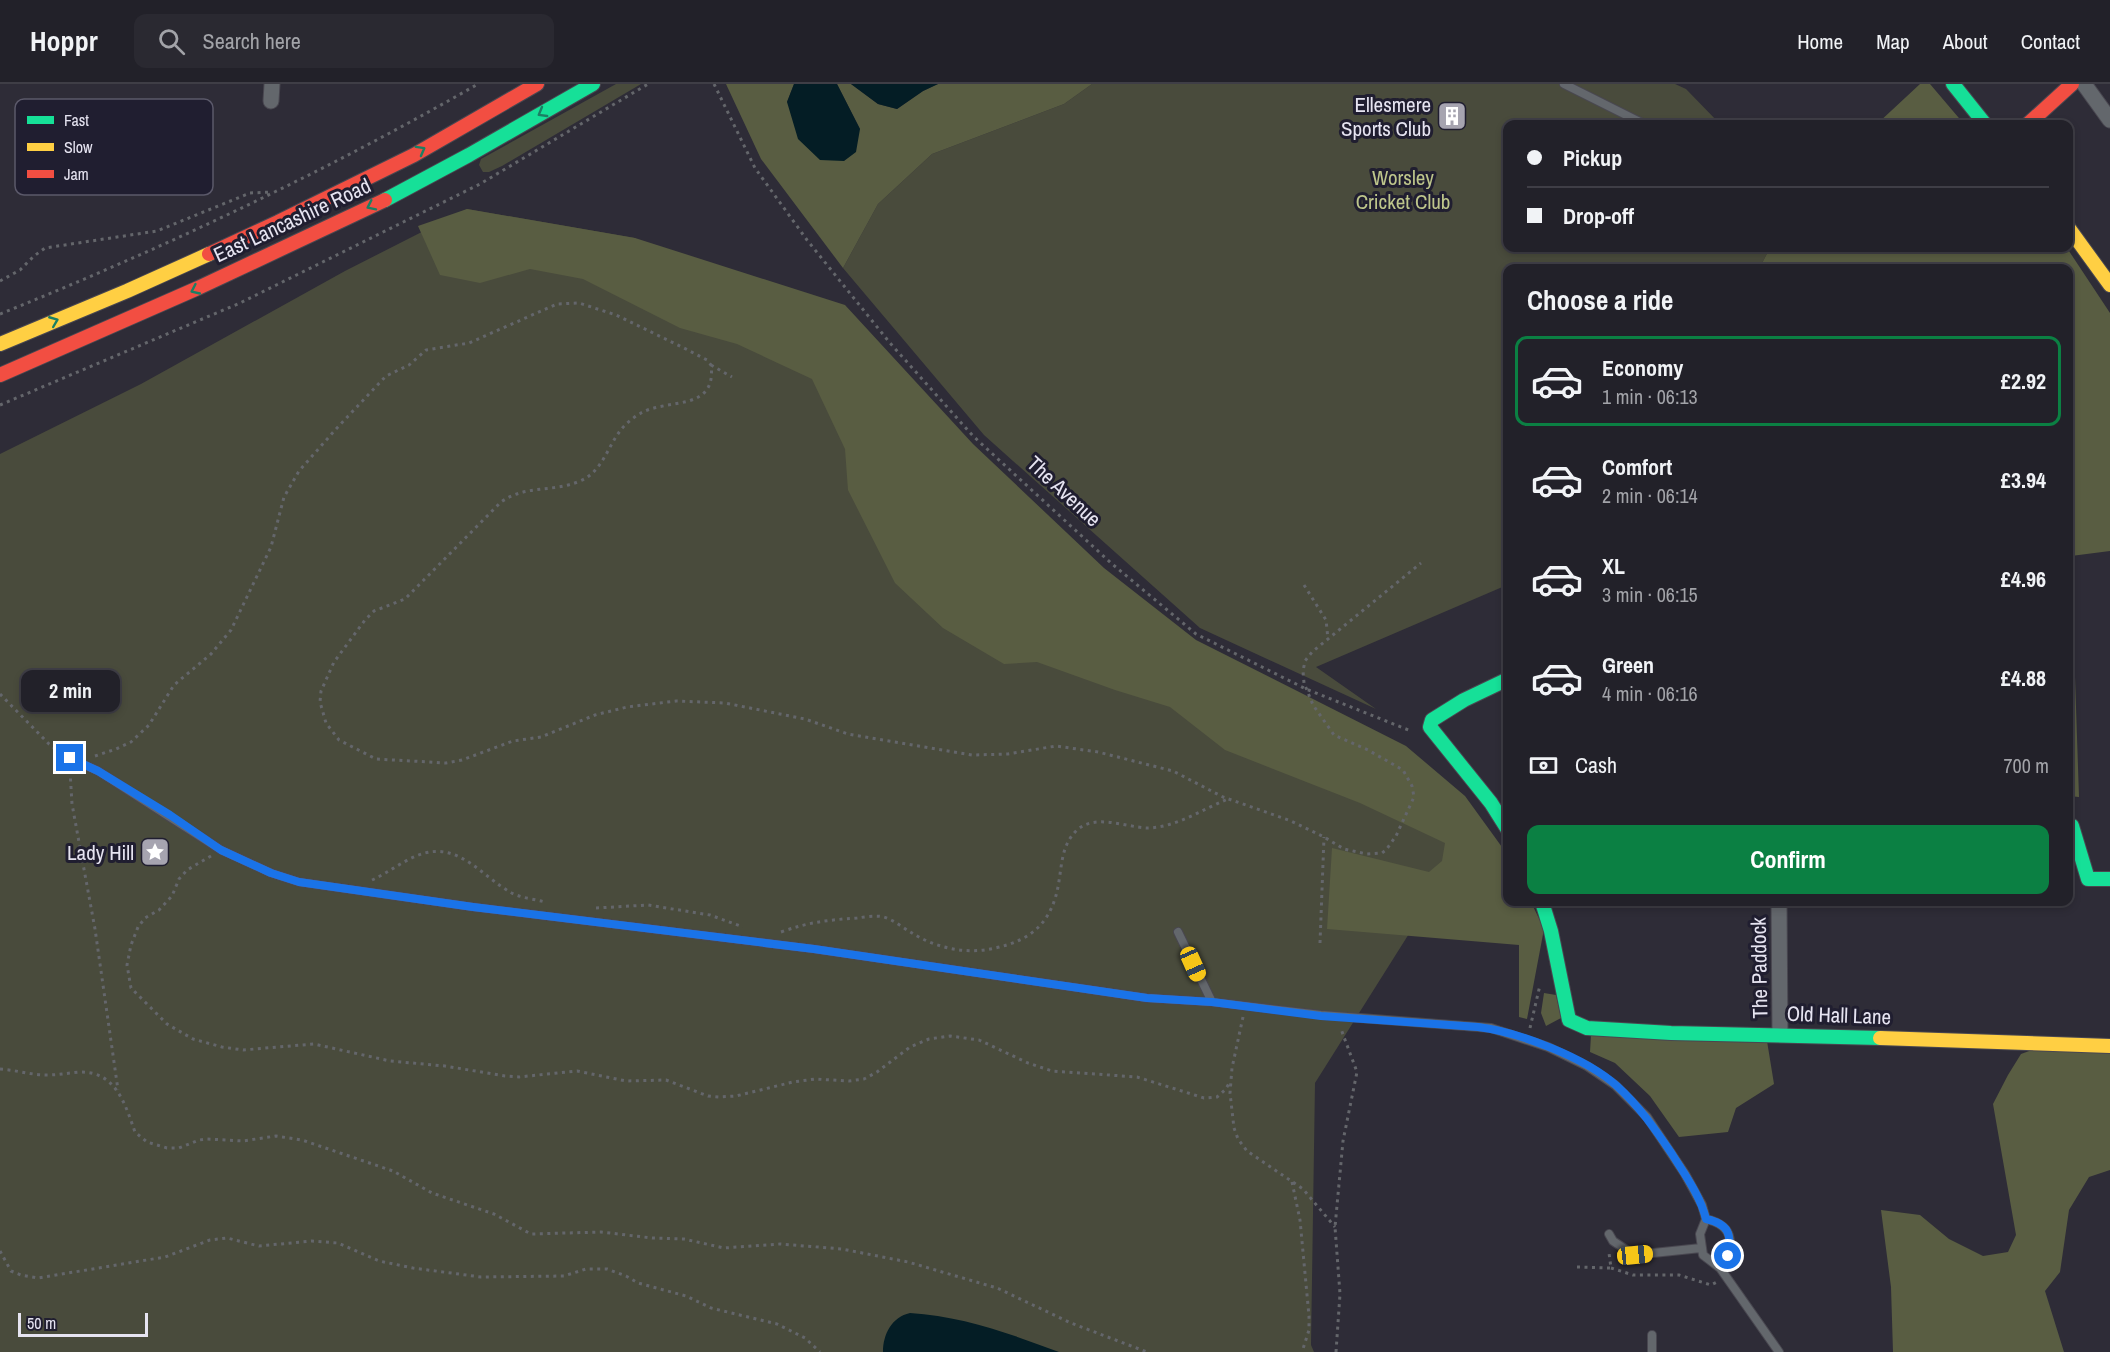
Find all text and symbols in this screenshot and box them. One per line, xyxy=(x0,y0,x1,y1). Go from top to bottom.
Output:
search box xyxy=(134,14,554,68)
text: Hoppr xyxy=(30,22,98,60)
icon: search xyxy=(155,25,188,58)
text: Search here xyxy=(203,26,301,56)
text: Home xyxy=(1797,27,1843,56)
text: Map xyxy=(1876,27,1910,56)
text: About xyxy=(1943,27,1988,56)
text: Contact xyxy=(2021,27,2080,56)
place label: Ellesmere Sports Club xyxy=(1341,90,1431,143)
legend xyxy=(15,99,213,195)
building icon: Ellesmere Sports Club xyxy=(1436,100,1468,132)
one-way arrow xyxy=(538,106,548,117)
text: Fast xyxy=(64,109,89,131)
text: Slow xyxy=(64,136,93,158)
text: Pickup xyxy=(1563,143,1622,173)
one-way arrow xyxy=(415,146,425,157)
text: Jam xyxy=(64,163,89,185)
park label: Worsley Cricket Club xyxy=(1356,163,1450,216)
street label: East Lancashire Road xyxy=(209,171,375,269)
one-way arrow xyxy=(366,199,377,211)
text: Drop-off xyxy=(1563,201,1634,231)
text: Choose a ride xyxy=(1527,282,1673,318)
one-way arrow xyxy=(190,283,201,295)
one-way arrow xyxy=(48,316,59,328)
text: Economy xyxy=(1602,353,1683,383)
icon: car xyxy=(1530,354,1584,408)
text: £2.92 xyxy=(2001,366,2046,396)
text: 1 min · 06:13 xyxy=(1602,383,1698,410)
street label: The Avenue xyxy=(1021,449,1107,533)
text: Comfort xyxy=(1602,452,1672,482)
icon: car xyxy=(1530,453,1584,507)
text: £3.94 xyxy=(2001,465,2046,495)
text: 2 min · 06:14 xyxy=(1602,482,1698,509)
text: XL xyxy=(1602,551,1625,581)
icon: car xyxy=(1530,552,1584,606)
text: £4.96 xyxy=(2001,564,2046,594)
text: 3 min · 06:15 xyxy=(1602,581,1698,608)
text: Green xyxy=(1602,650,1654,680)
icon: car xyxy=(1530,651,1584,705)
text: £4.88 xyxy=(2001,663,2046,693)
callout: 2 min xyxy=(20,671,119,713)
text: 2 min xyxy=(49,677,92,704)
text: 4 min · 06:16 xyxy=(1602,680,1698,707)
route end xyxy=(56,744,83,771)
icon: cash xyxy=(1527,749,1560,782)
text: Cash xyxy=(1575,750,1617,780)
text: 700 m xyxy=(2003,752,2049,779)
button: Confirm xyxy=(1527,825,2049,894)
place icon: Lady Hill xyxy=(139,836,171,868)
place label: Lady Hill xyxy=(67,838,134,867)
street label: The Paddock xyxy=(1744,917,1774,1019)
car xyxy=(1177,944,1209,984)
street label: Old Hall Lane xyxy=(1786,999,1892,1031)
route start xyxy=(1714,1242,1741,1269)
car xyxy=(1616,1244,1654,1266)
scale bar xyxy=(18,1310,148,1338)
text: 50 m xyxy=(27,1312,56,1334)

